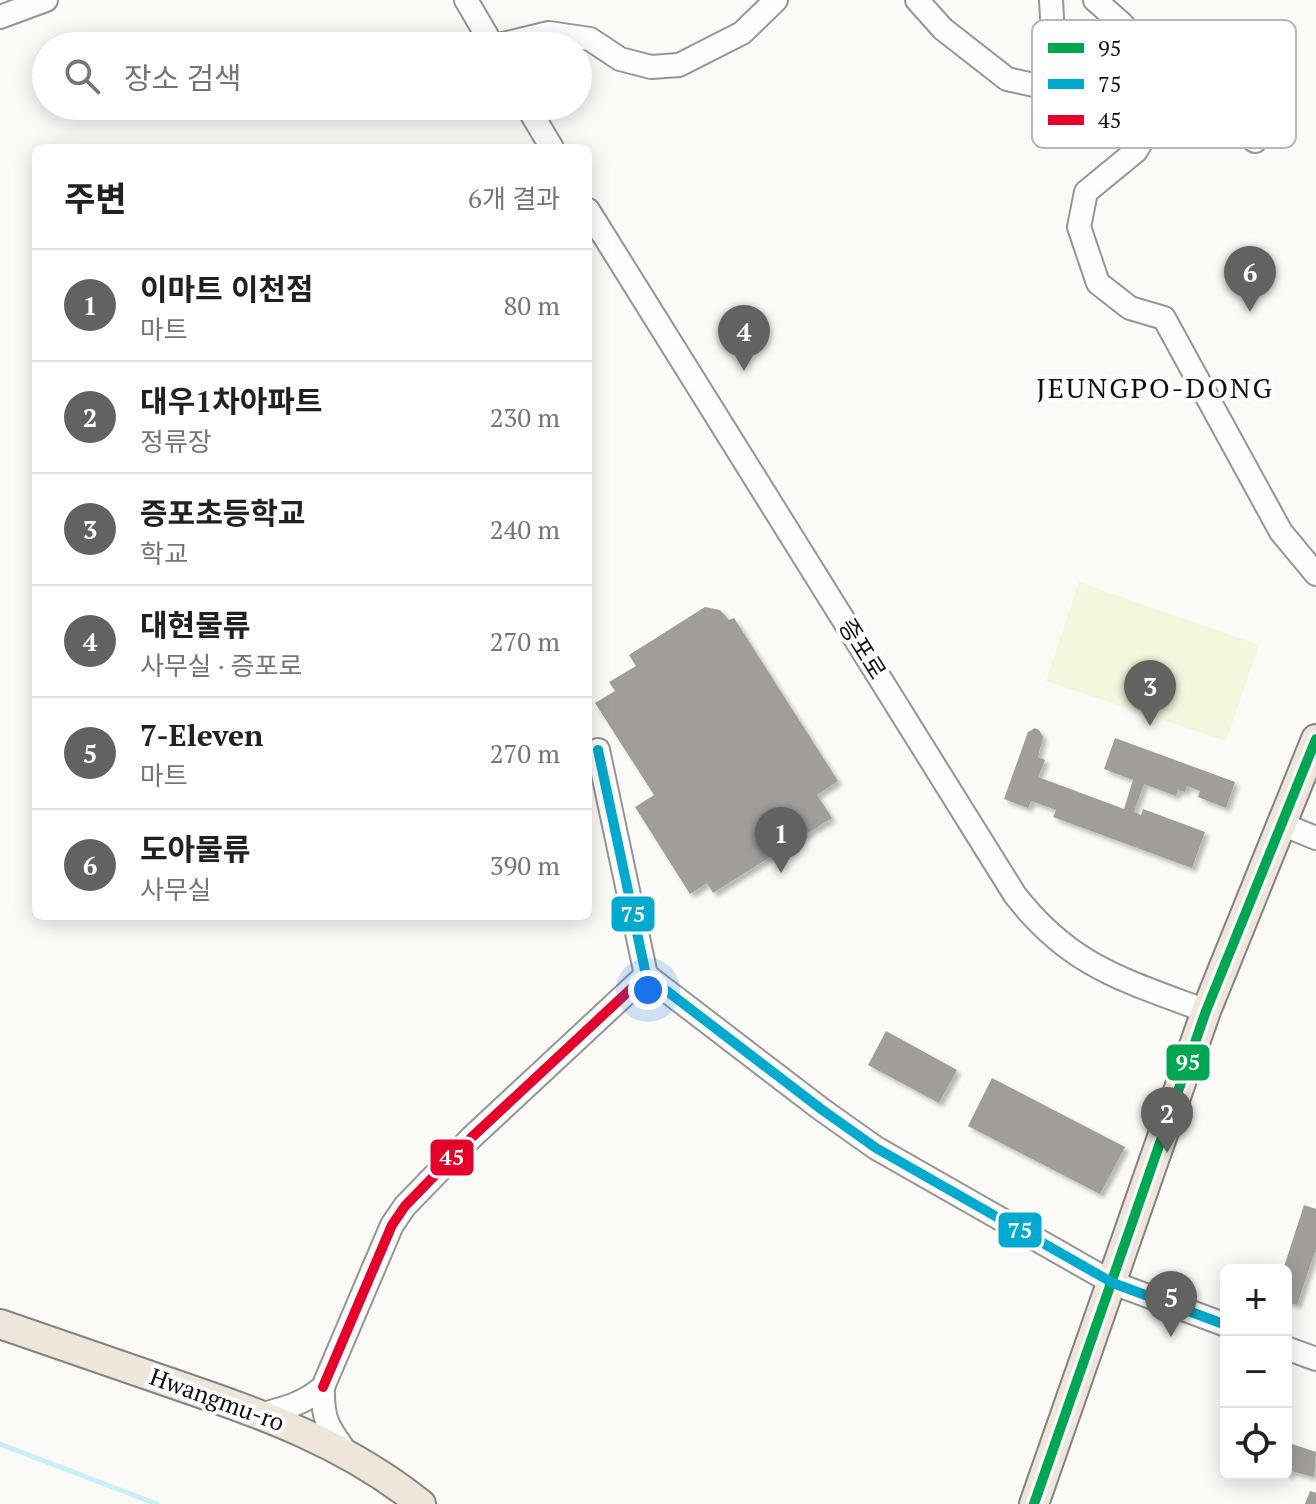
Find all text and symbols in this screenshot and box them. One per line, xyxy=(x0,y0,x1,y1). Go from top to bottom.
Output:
legend xyxy=(1032,20,1296,148)
search box xyxy=(32,32,592,120)
text: 95 xyxy=(1098,33,1121,62)
icon: search xyxy=(60,54,104,98)
text: 장소 검색 xyxy=(124,58,242,98)
text: 75 xyxy=(1098,69,1121,98)
text: 45 xyxy=(1098,105,1121,134)
text: 주변 xyxy=(64,176,127,221)
text: 6개 결과 xyxy=(468,181,560,215)
pin: 6 xyxy=(1224,246,1276,312)
text: 이마트 이천점 xyxy=(140,269,314,309)
text: 1 xyxy=(83,288,97,322)
text: 80 m xyxy=(504,288,560,322)
pin: 4 xyxy=(718,305,770,371)
text: 마트 xyxy=(140,312,188,346)
district label: JEUNGPO-DONG xyxy=(1036,369,1274,406)
text: 대우1차아파트 xyxy=(140,381,323,421)
text: 2 xyxy=(83,400,97,434)
text: 230 m xyxy=(490,400,560,434)
text: 정류장 xyxy=(140,424,212,458)
text: 증포초등학교 xyxy=(140,493,306,533)
text: 3 xyxy=(83,512,97,546)
text: 240 m xyxy=(490,512,560,546)
text: 학교 xyxy=(140,536,188,570)
text: 대현물류 xyxy=(140,605,250,645)
street label: 증포로 xyxy=(832,612,894,685)
text: 4 xyxy=(83,624,97,658)
text: 270 m xyxy=(490,624,560,658)
text: 사무실 · 증포로 xyxy=(140,648,302,682)
pin: 3 xyxy=(1124,660,1176,726)
text: 7-Eleven xyxy=(140,715,263,755)
text: 5 xyxy=(83,736,97,770)
text: 270 m xyxy=(490,736,560,770)
text: 마트 xyxy=(140,758,188,792)
pin: 1 xyxy=(755,807,807,873)
text: 도아물류 xyxy=(140,829,250,869)
text: 6 xyxy=(83,848,97,882)
text: 390 m xyxy=(490,848,560,882)
text: 사무실 xyxy=(140,872,212,906)
line badge: 75 xyxy=(610,895,656,933)
text: 75 xyxy=(621,899,645,928)
your location xyxy=(628,970,668,1010)
line badge: 95 xyxy=(1165,1043,1211,1082)
text: 95 xyxy=(1176,1047,1200,1076)
pin: 2 xyxy=(1141,1087,1193,1153)
line badge: 45 xyxy=(429,1138,475,1177)
text: 45 xyxy=(440,1142,464,1171)
line badge: 75 xyxy=(997,1211,1043,1249)
text: 75 xyxy=(1008,1215,1032,1244)
map controls xyxy=(1220,1264,1292,1480)
button: + xyxy=(1220,1264,1292,1336)
pin: 5 xyxy=(1145,1271,1197,1337)
button: − xyxy=(1220,1336,1292,1408)
street label: Hwangmu-ro xyxy=(146,1360,289,1438)
button: locate xyxy=(1220,1408,1292,1480)

